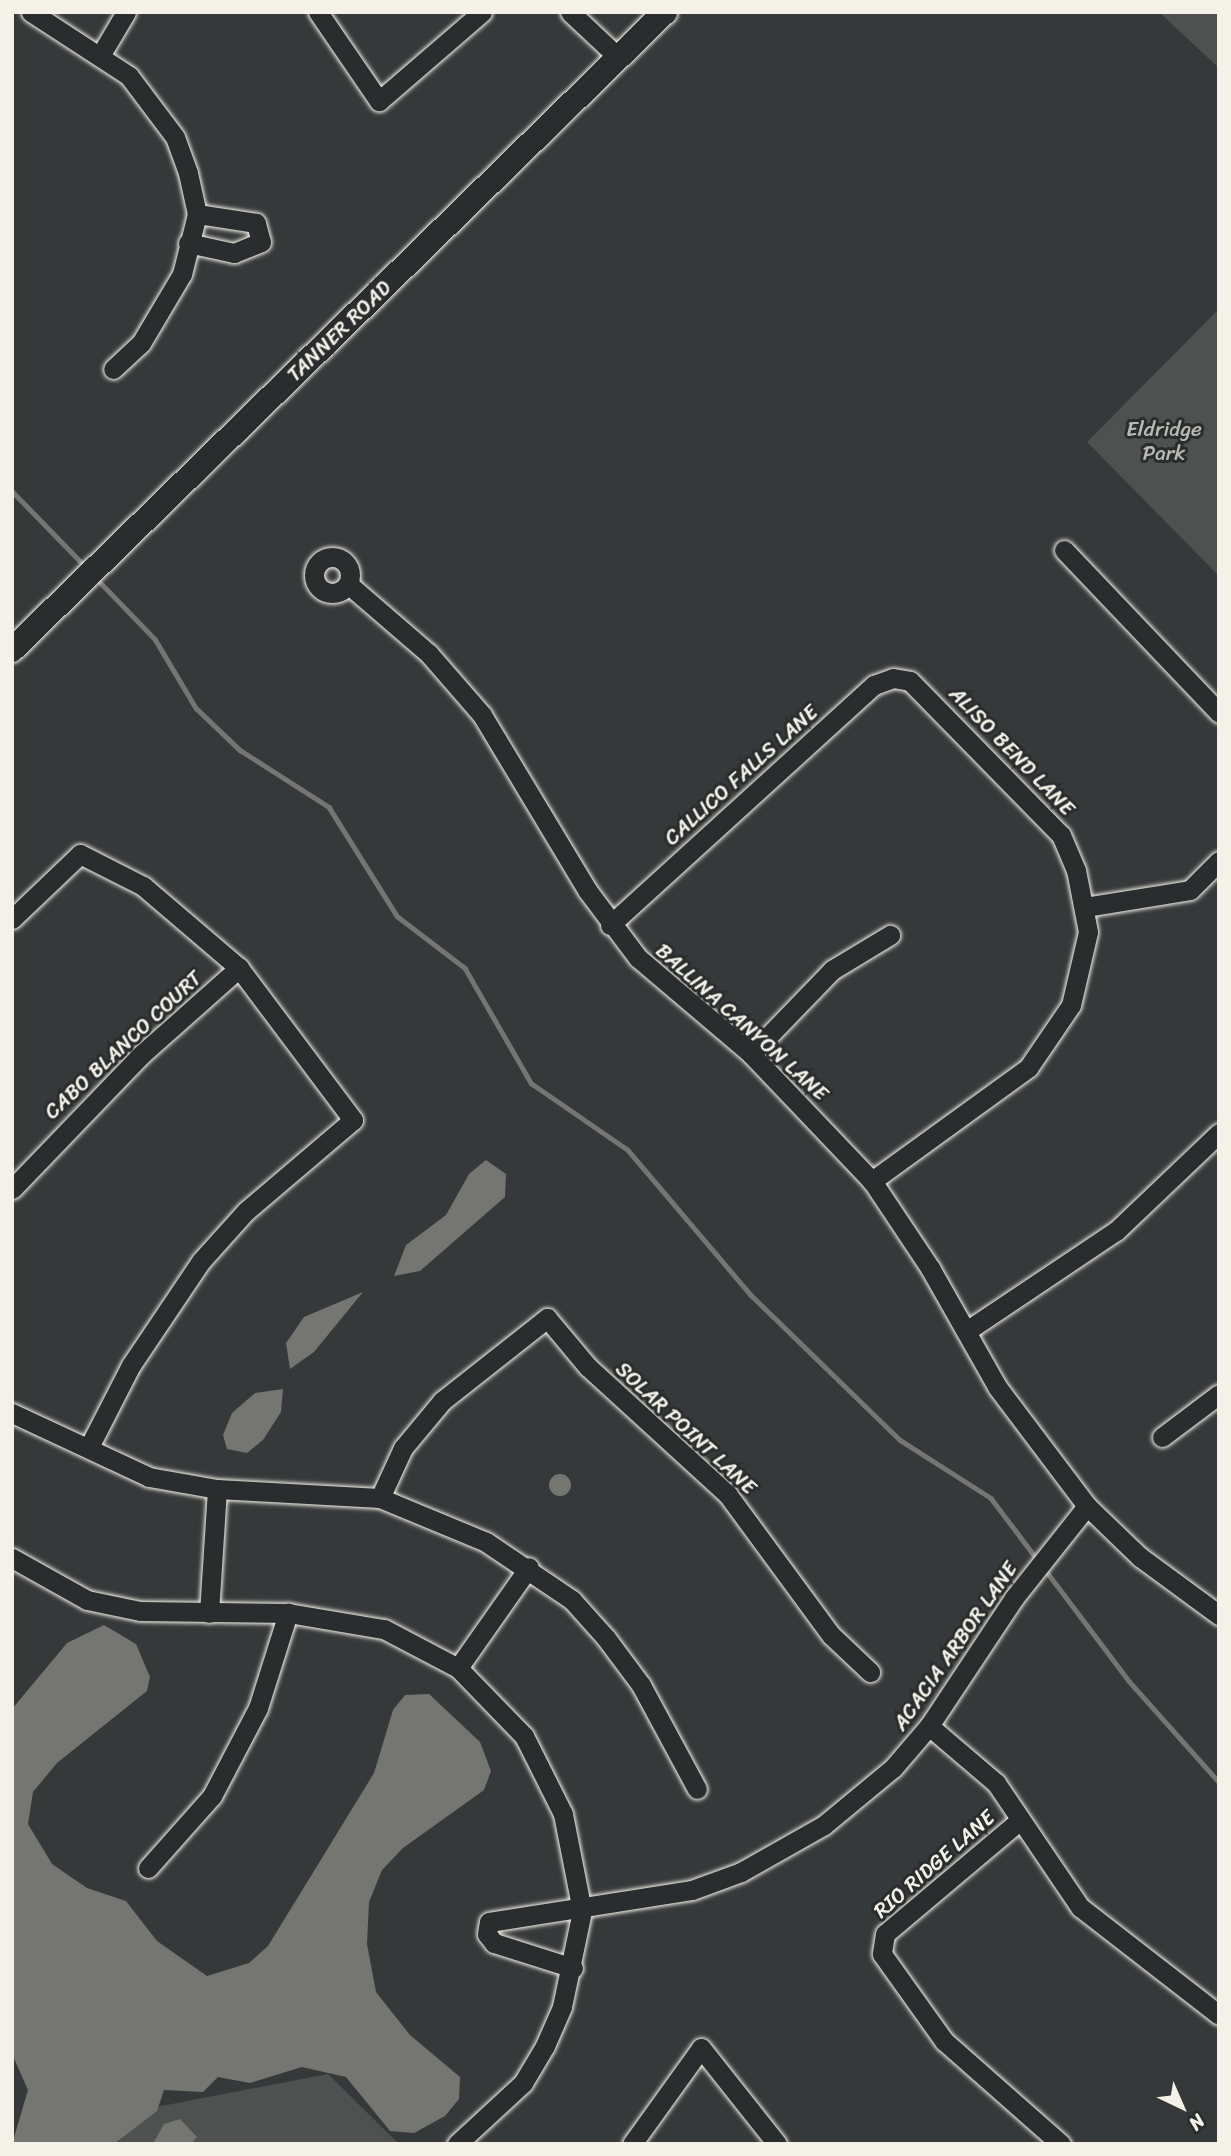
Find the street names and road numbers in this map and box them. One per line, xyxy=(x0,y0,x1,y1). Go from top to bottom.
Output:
street label: TANNER ROAD xyxy=(282,275,396,387)
street label: ALISO BEND LANE xyxy=(944,682,1080,820)
street label: CALLICO FALLS LANE xyxy=(660,700,822,850)
street label: BALLINA CANYON LANE xyxy=(651,938,833,1106)
street label: CABO BLANCO COURT xyxy=(39,965,207,1125)
street label: SOLAR POINT LANE xyxy=(611,1357,761,1499)
street label: ACACIA ARBOR LANE xyxy=(887,1557,1023,1735)
street label: RIO RIDGE LANE xyxy=(868,1804,1000,1924)

